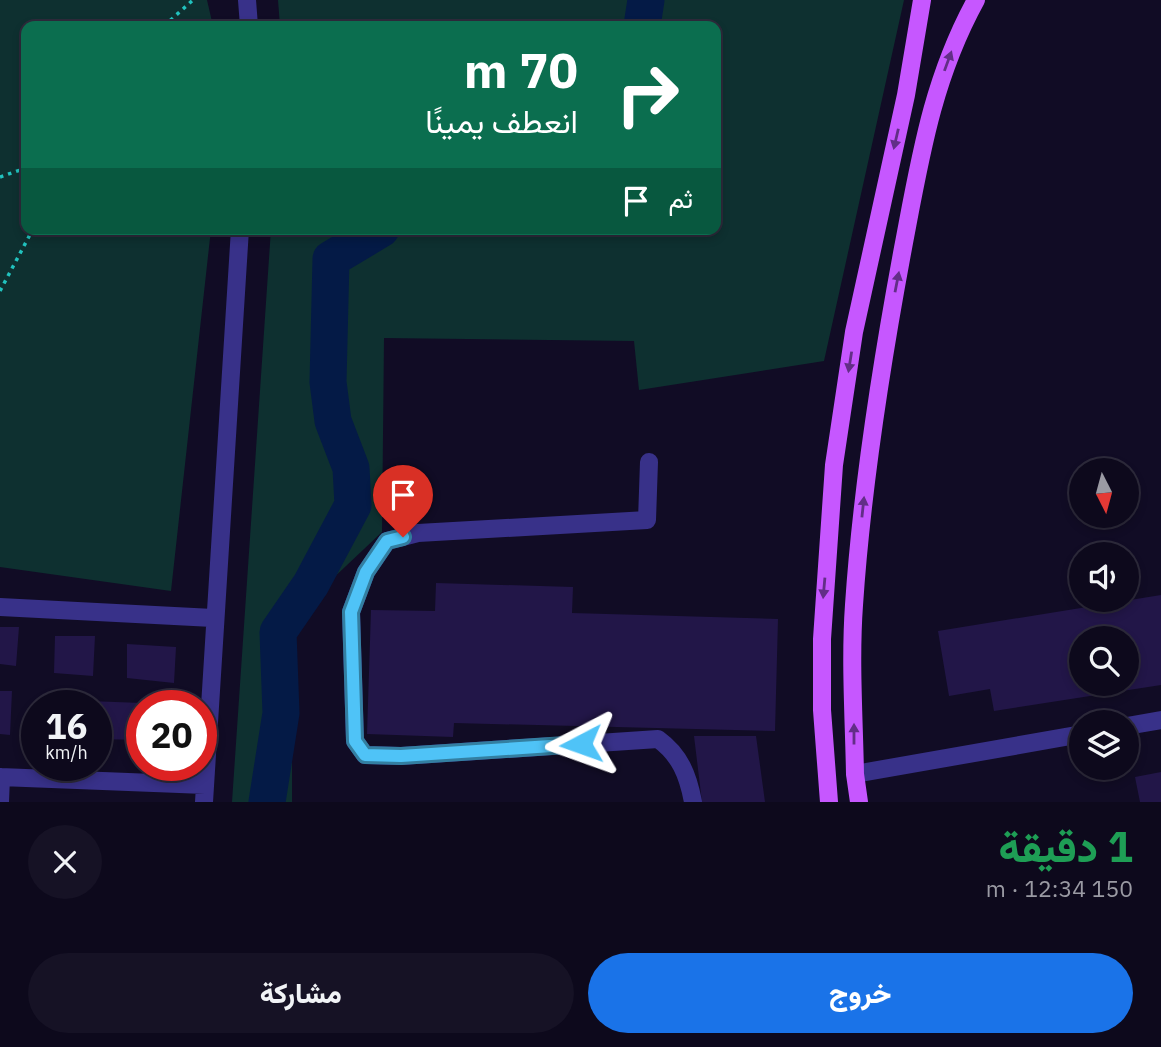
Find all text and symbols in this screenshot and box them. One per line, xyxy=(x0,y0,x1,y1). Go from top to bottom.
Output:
text: 70 m xyxy=(464,38,578,101)
icon: right xyxy=(602,49,693,140)
one-way arrow xyxy=(942,50,953,71)
text: انعطف يمينًا xyxy=(425,100,578,142)
one-way arrow xyxy=(890,128,901,150)
text: ثم xyxy=(669,181,693,215)
icon: arrive xyxy=(617,182,655,220)
one-way arrow xyxy=(891,271,902,293)
one-way arrow xyxy=(844,351,855,373)
north arrow xyxy=(1069,458,1139,528)
map controls xyxy=(1069,458,1139,780)
pin xyxy=(373,465,433,537)
icon: arrive xyxy=(384,476,422,514)
one-way arrow xyxy=(858,496,869,518)
button: sound xyxy=(1069,542,1139,612)
one-way arrow xyxy=(818,577,829,599)
button: search xyxy=(1069,626,1139,696)
speed limit sign: 20 xyxy=(126,690,217,781)
text: 16 xyxy=(45,703,88,749)
position arrow xyxy=(544,707,618,781)
button: layers xyxy=(1069,710,1139,780)
one-way arrow xyxy=(848,723,860,745)
text: km/h xyxy=(45,741,88,764)
text: 1 دقيقة xyxy=(998,819,1133,874)
button: close xyxy=(28,825,102,899)
text: 150 m · 12:34 xyxy=(986,873,1133,903)
button: مشاركة xyxy=(28,953,574,1033)
button: خروج xyxy=(588,953,1133,1033)

